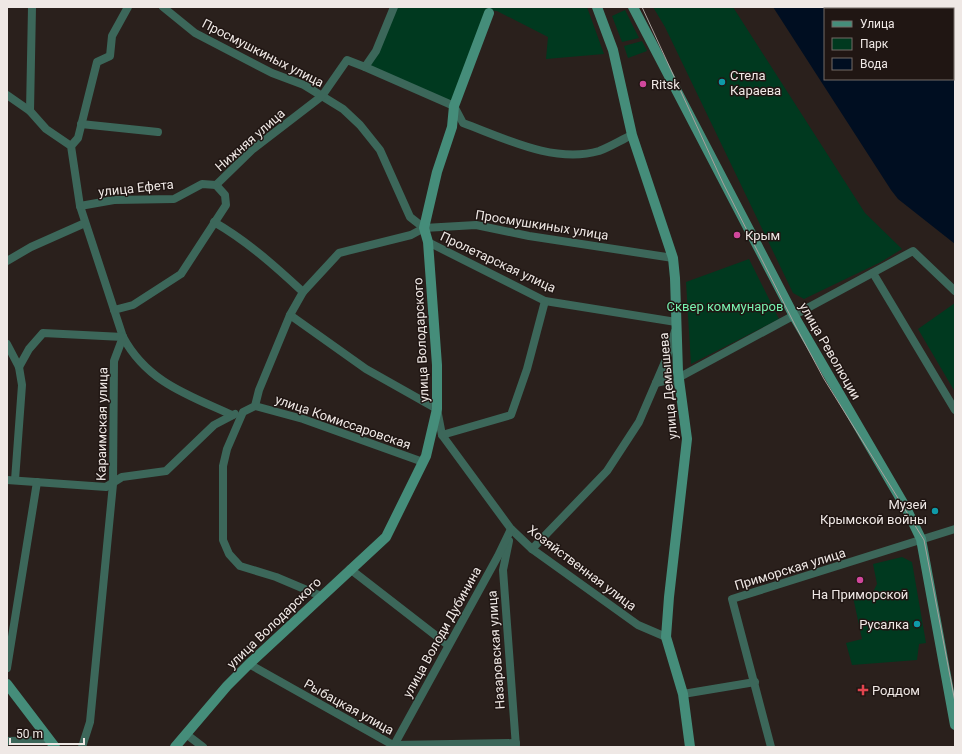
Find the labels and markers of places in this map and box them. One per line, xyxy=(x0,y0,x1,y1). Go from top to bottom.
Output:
place label: Стела Караева xyxy=(730,68,781,98)
place label: Ritsk xyxy=(651,77,680,92)
marker: Стела Караева xyxy=(717,77,727,87)
marker: Ritsk xyxy=(638,79,648,89)
place label: Крым xyxy=(745,228,780,243)
marker: Крым xyxy=(732,230,742,240)
place label: Музей Крымской войны xyxy=(820,497,927,527)
marker: Музей Крымской войны xyxy=(930,506,940,516)
marker: На Приморской xyxy=(855,575,865,585)
place label: На Приморской xyxy=(812,587,908,602)
place label: Русалка xyxy=(859,617,909,632)
marker: Русалка xyxy=(912,619,922,629)
place label: Роддом xyxy=(872,683,920,698)
marker: Роддом xyxy=(857,684,869,696)

